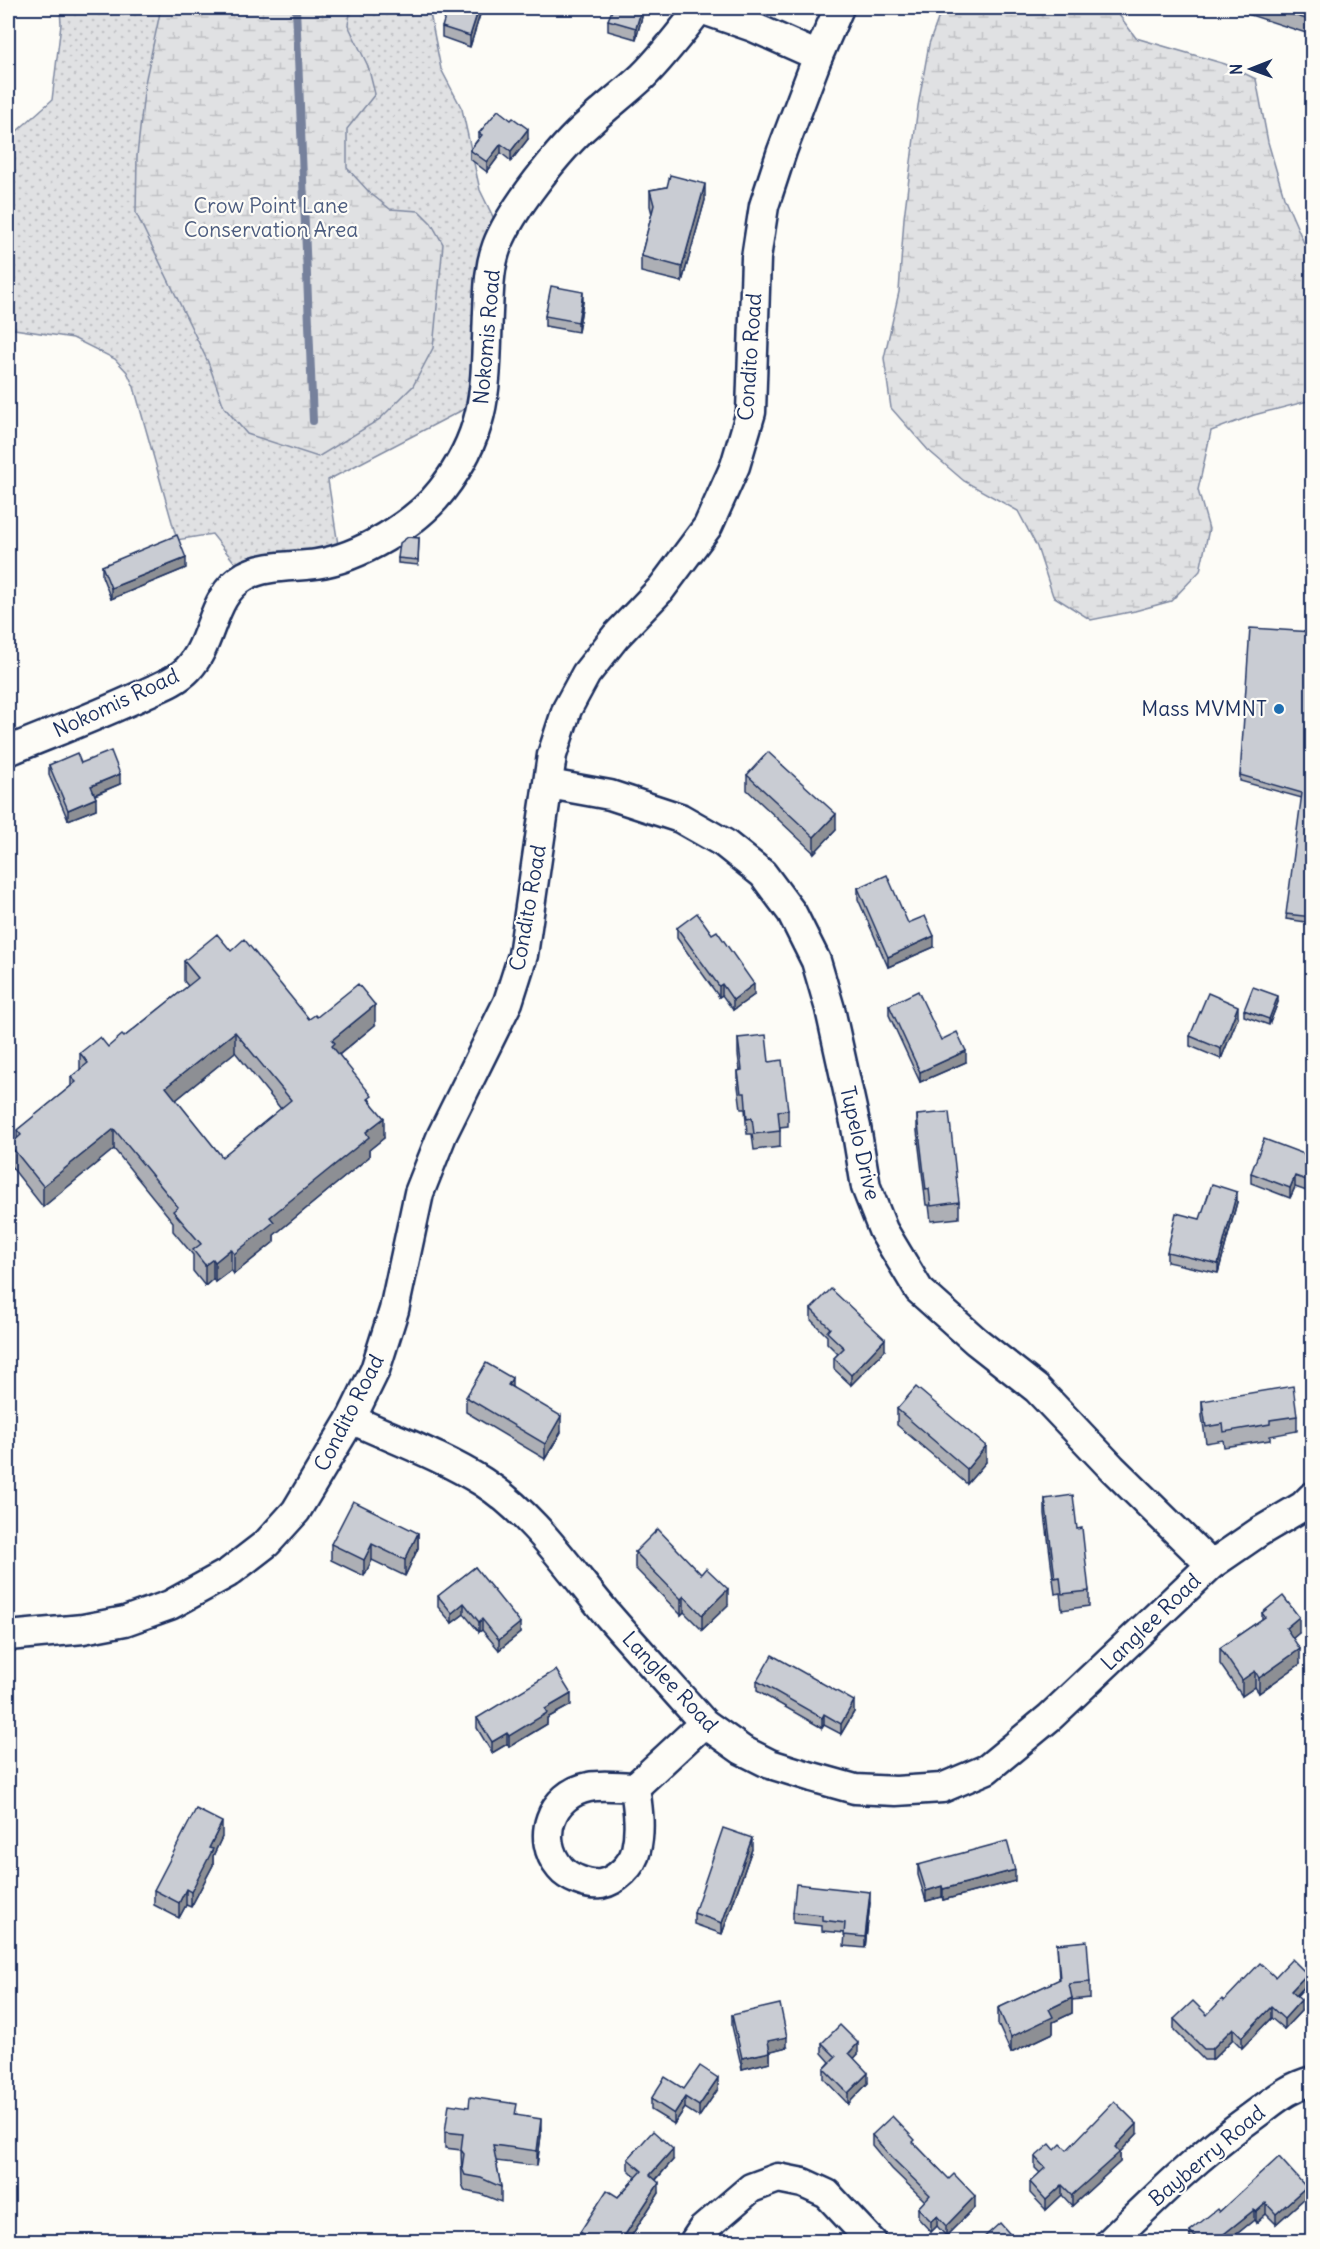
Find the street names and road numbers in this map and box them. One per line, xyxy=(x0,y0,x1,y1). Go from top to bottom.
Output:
street label: Nokomis Road xyxy=(467,268,506,406)
street label: Condito Road xyxy=(732,292,767,422)
street label: Nokomis Road xyxy=(49,662,183,743)
street label: Condito Road xyxy=(503,843,552,973)
street label: Tupelo Drive xyxy=(834,1083,887,1203)
street label: Condito Road xyxy=(308,1350,390,1476)
street label: Langlee Road xyxy=(1095,1567,1206,1676)
street label: Langlee Road xyxy=(617,1625,724,1738)
street label: Bayberry Road xyxy=(1143,2099,1270,2212)

